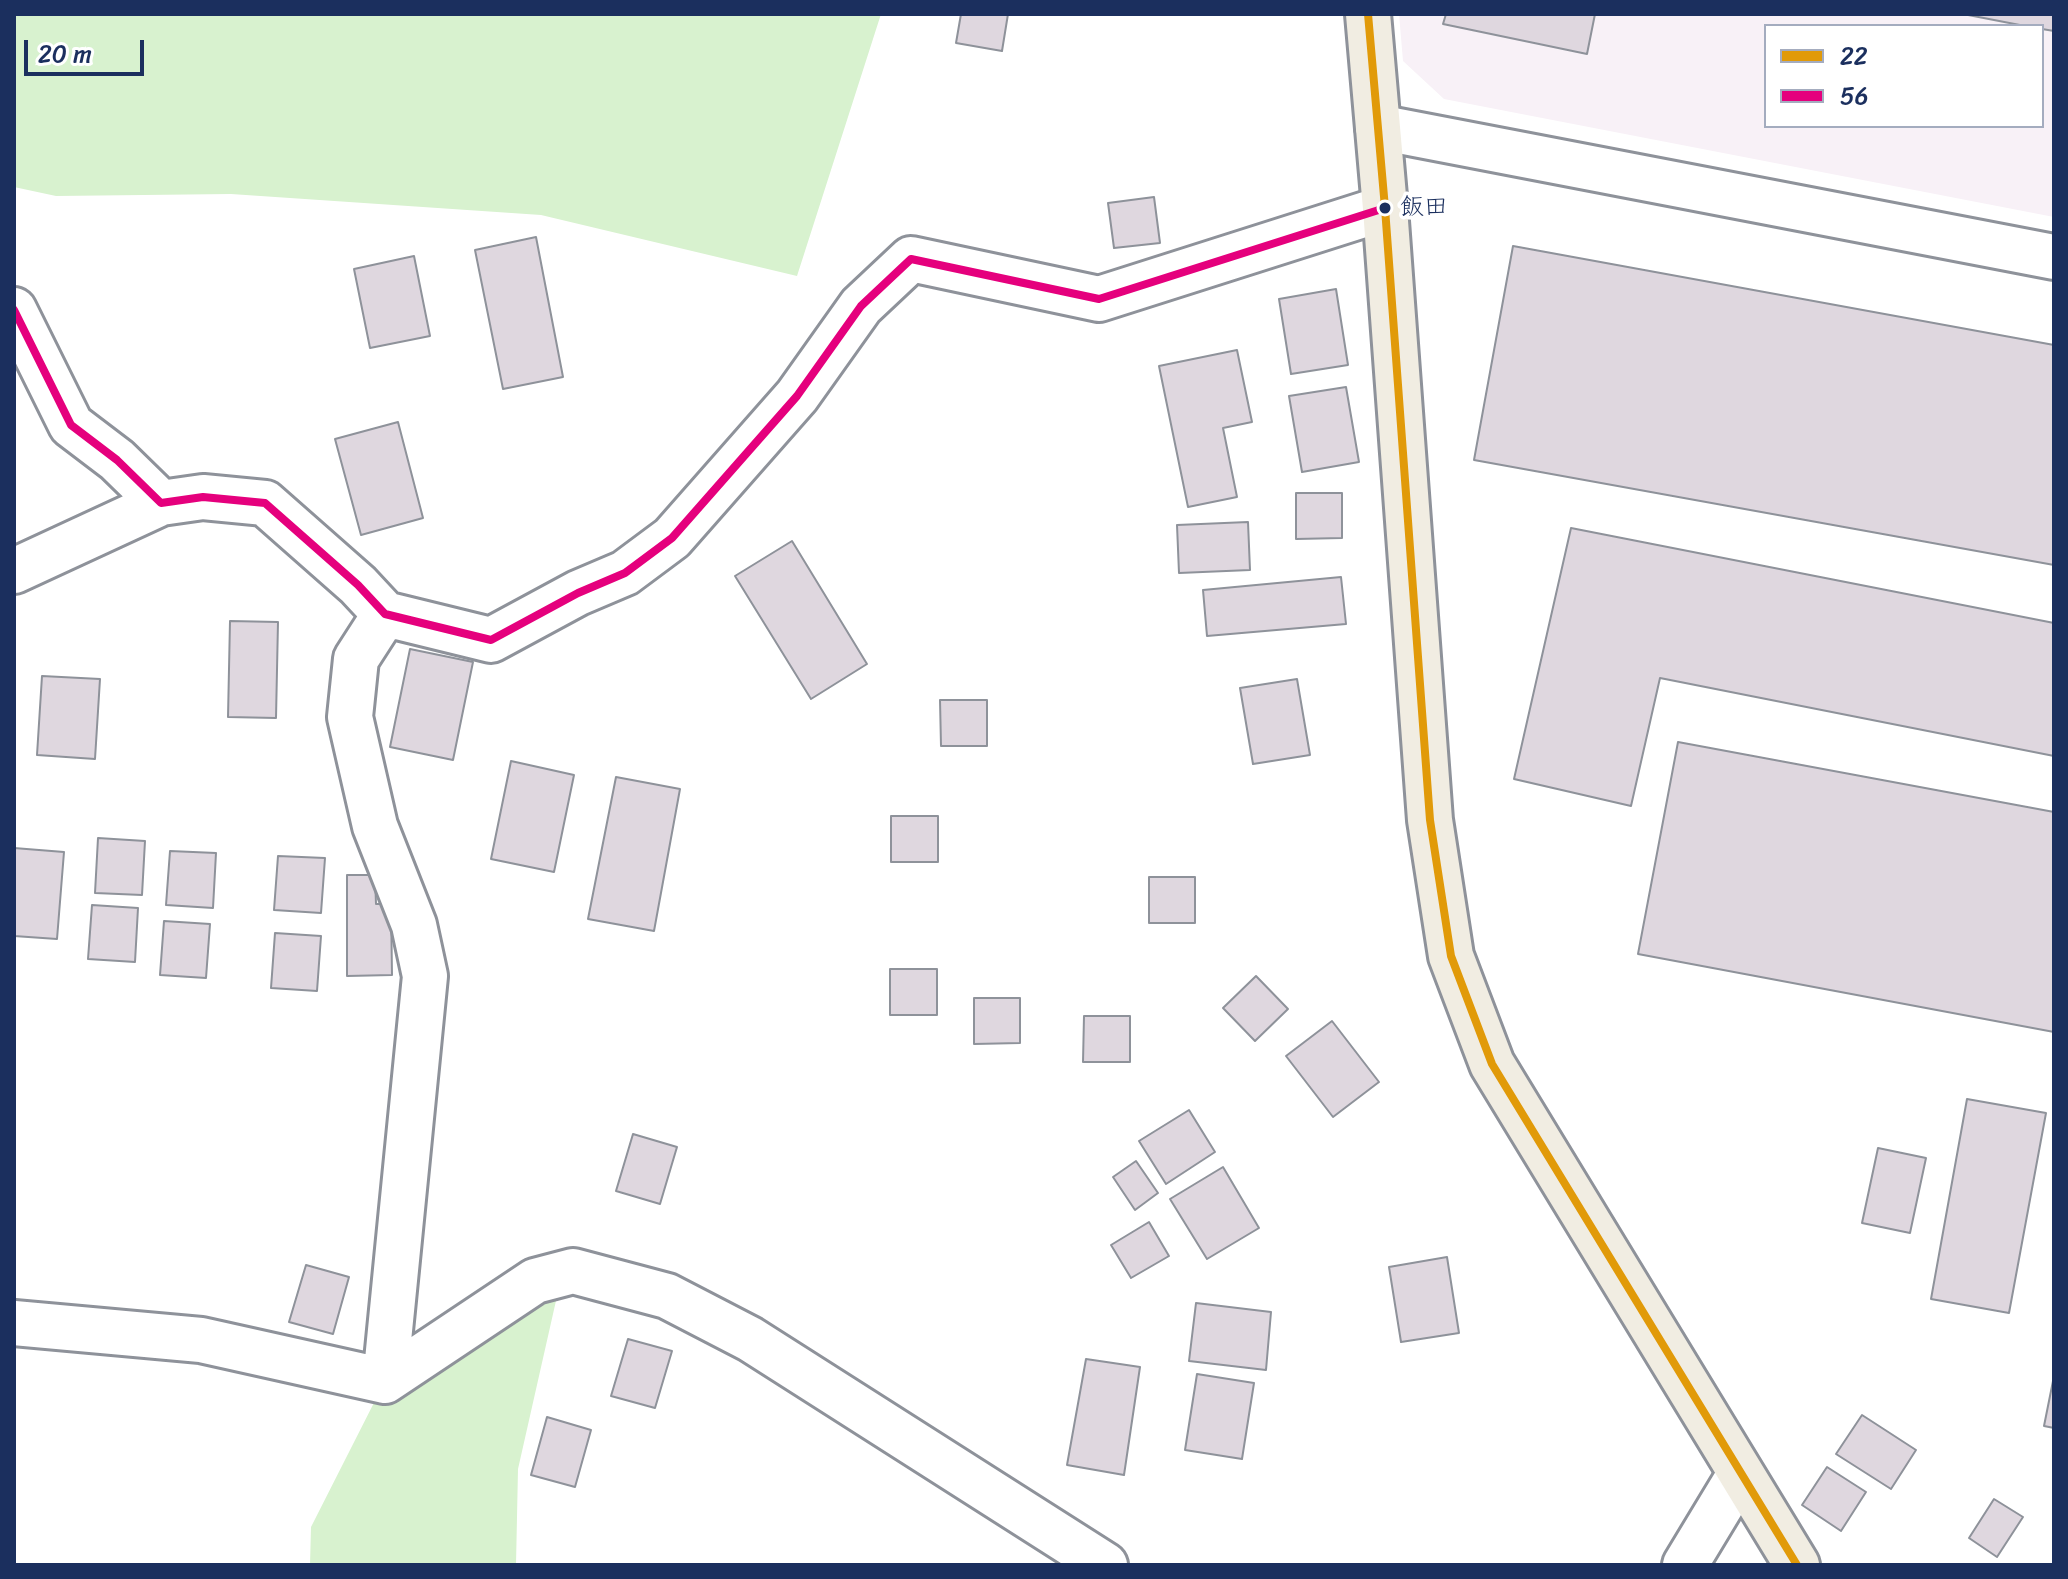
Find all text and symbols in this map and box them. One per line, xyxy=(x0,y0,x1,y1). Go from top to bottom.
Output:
scale bar xyxy=(28,24,148,74)
legend xyxy=(1764,24,2044,128)
text: 20 m xyxy=(38,33,92,75)
text: 22 xyxy=(1840,35,1868,77)
text: 56 xyxy=(1840,75,1868,117)
place label: 飯田 xyxy=(1400,194,1448,222)
marker: 飯田 xyxy=(1377,200,1393,216)

